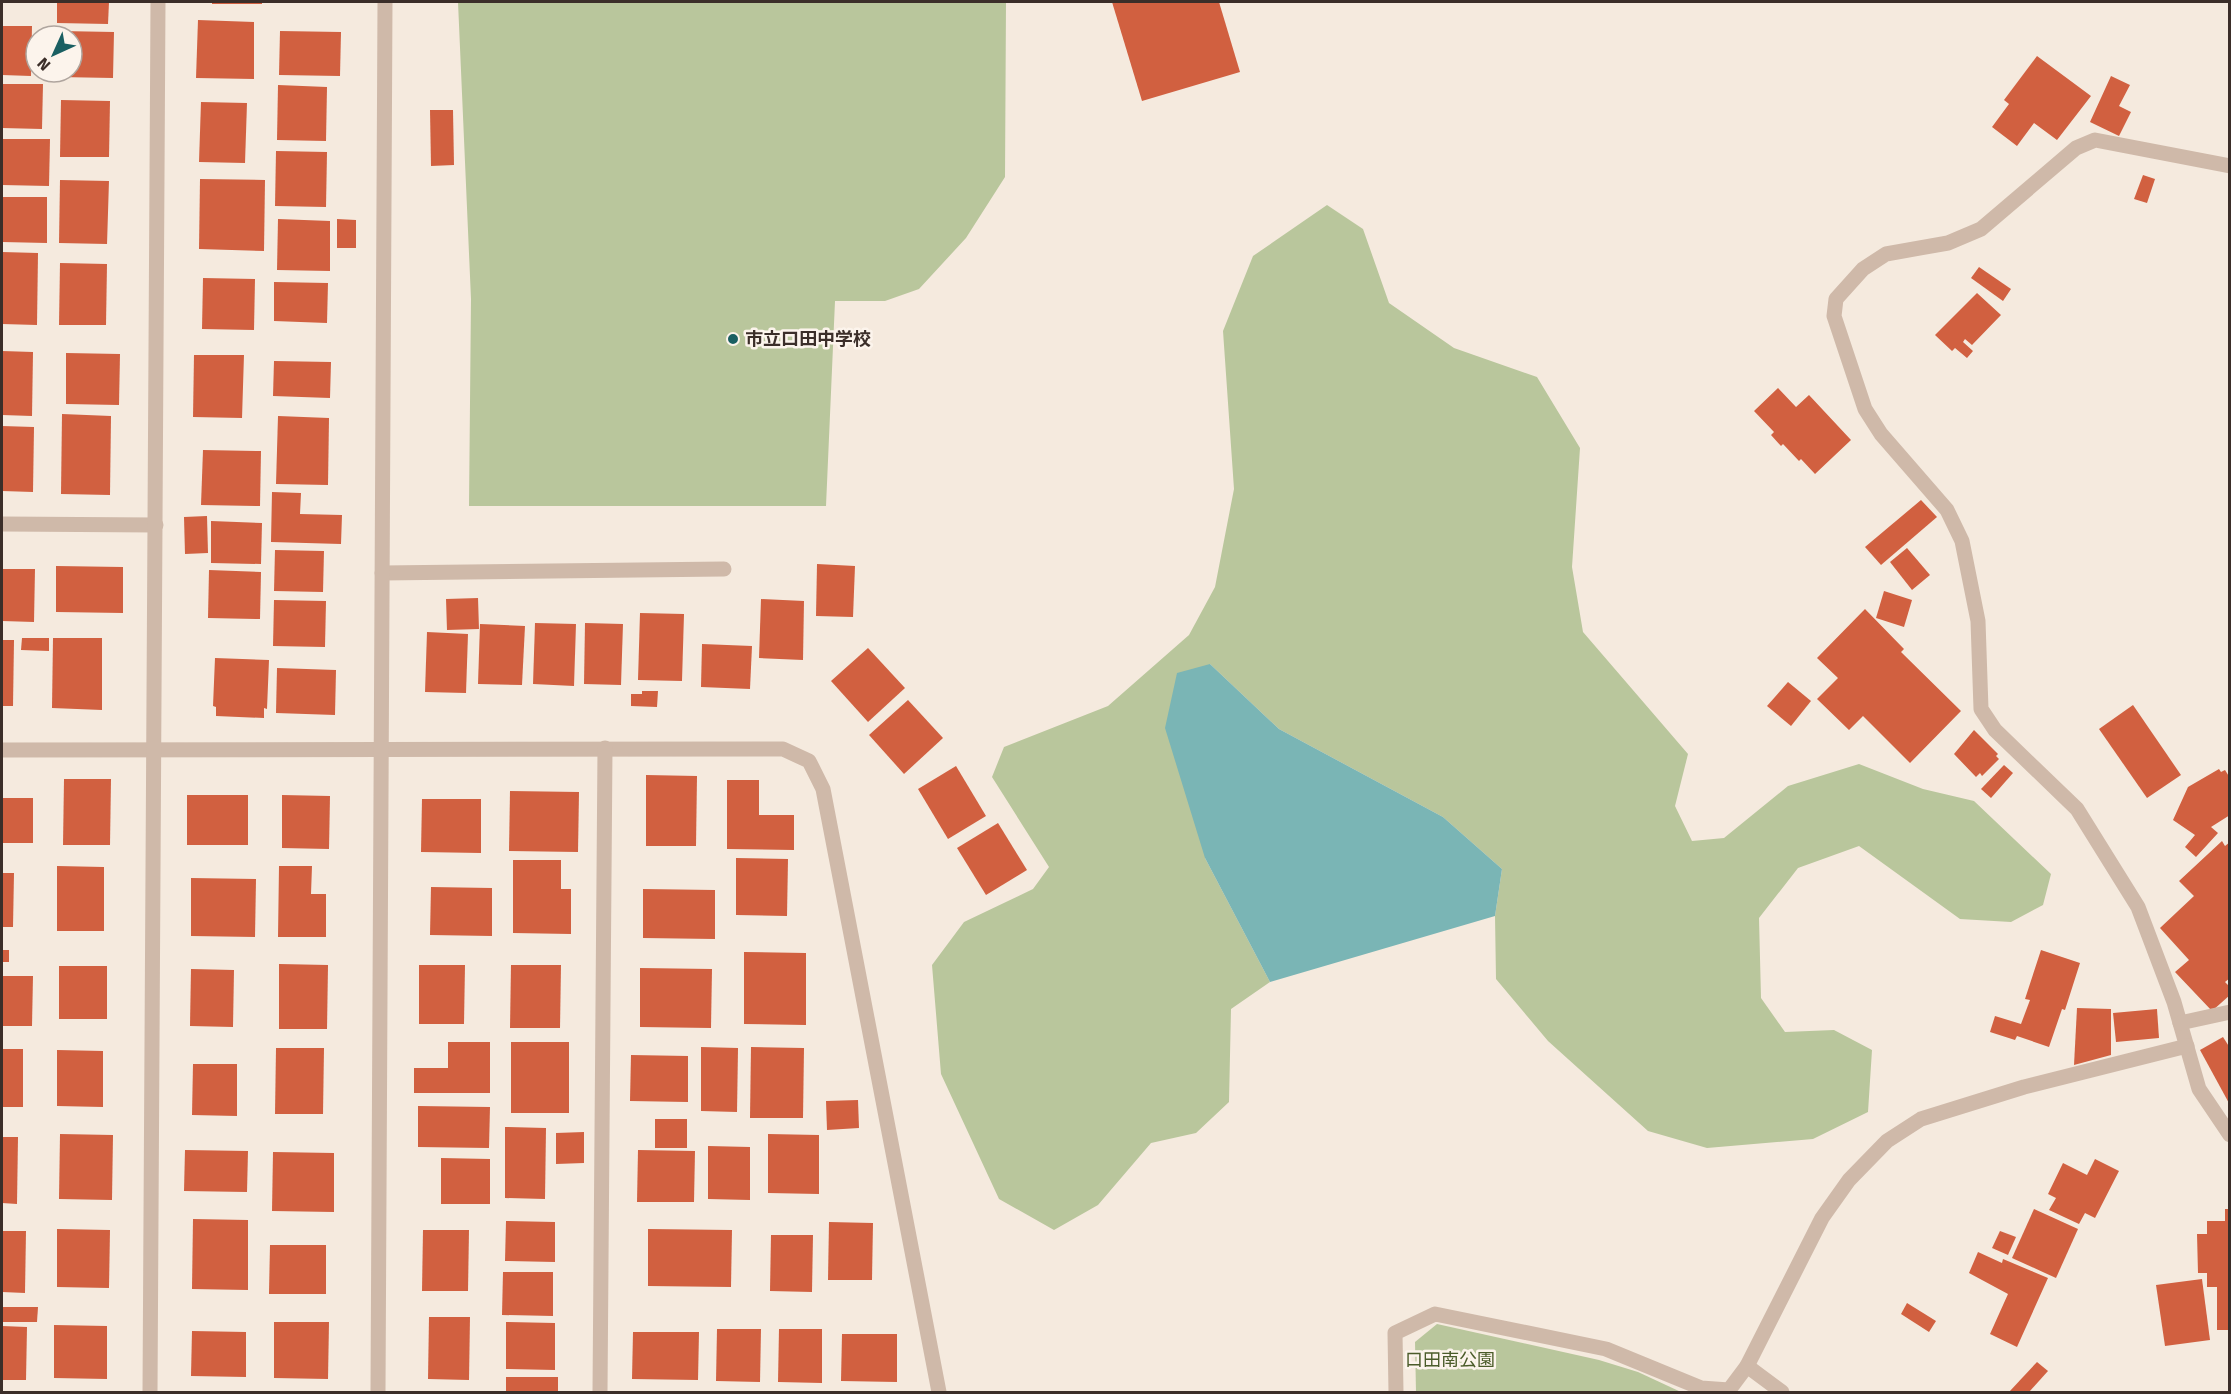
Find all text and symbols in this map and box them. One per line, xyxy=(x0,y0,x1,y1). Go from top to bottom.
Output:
north arrow xyxy=(24,24,84,84)
text: N xyxy=(33,54,54,75)
place label: 市立口田中学校 xyxy=(745,328,871,350)
marker: 市立口田中学校 xyxy=(726,332,740,346)
park label: 口田南公園 xyxy=(1405,1349,1495,1371)

